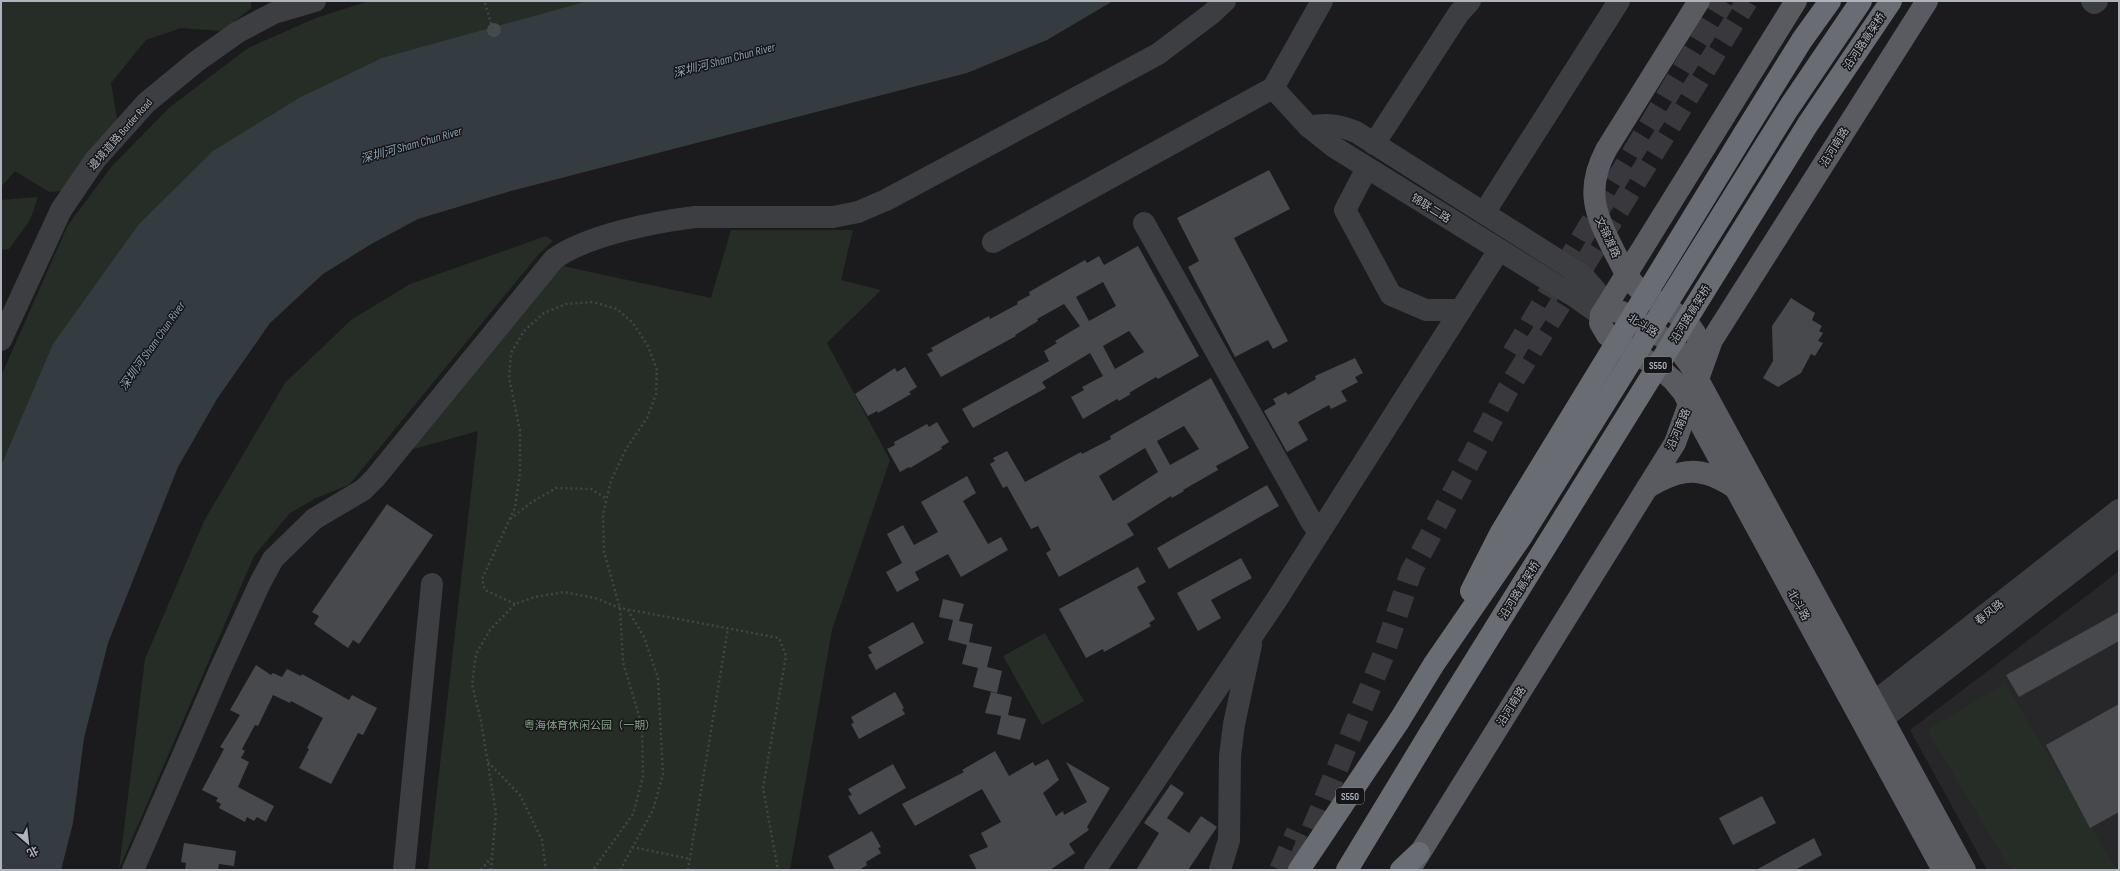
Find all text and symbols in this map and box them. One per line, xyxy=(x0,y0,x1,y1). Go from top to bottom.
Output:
street label: 沿河路高架桥 xyxy=(1841,10,1888,72)
water label: 深圳河 Sham Chun River xyxy=(672,40,777,81)
street label: 邊境道路 Border Road xyxy=(86,96,155,173)
water label: 深圳河 Sham Chun River xyxy=(359,124,464,167)
street label: 沿河南路 xyxy=(1817,125,1852,169)
street label: 锦联二路 xyxy=(1409,191,1453,226)
street label: 文锦渡路 xyxy=(1592,215,1623,260)
street label: 沿河路高架桥 xyxy=(1667,283,1713,346)
water label: 深圳河 Sham Chun River xyxy=(116,299,189,394)
street label: 北斗路 xyxy=(1625,311,1660,340)
road number: S550 xyxy=(1644,357,1672,373)
street label: 沿河南路 xyxy=(1664,406,1693,452)
street label: 沿河路高架桥 xyxy=(1496,559,1542,622)
street label: 北斗路 xyxy=(1785,588,1812,623)
street label: 春风路 xyxy=(1972,597,2006,628)
street label: 沿河南路 xyxy=(1494,684,1529,728)
park label: 粤海体育休闲公园（一期） xyxy=(524,719,656,732)
road number: S550 xyxy=(1336,788,1364,804)
north arrow xyxy=(8,823,48,863)
text: 北 xyxy=(25,843,40,860)

